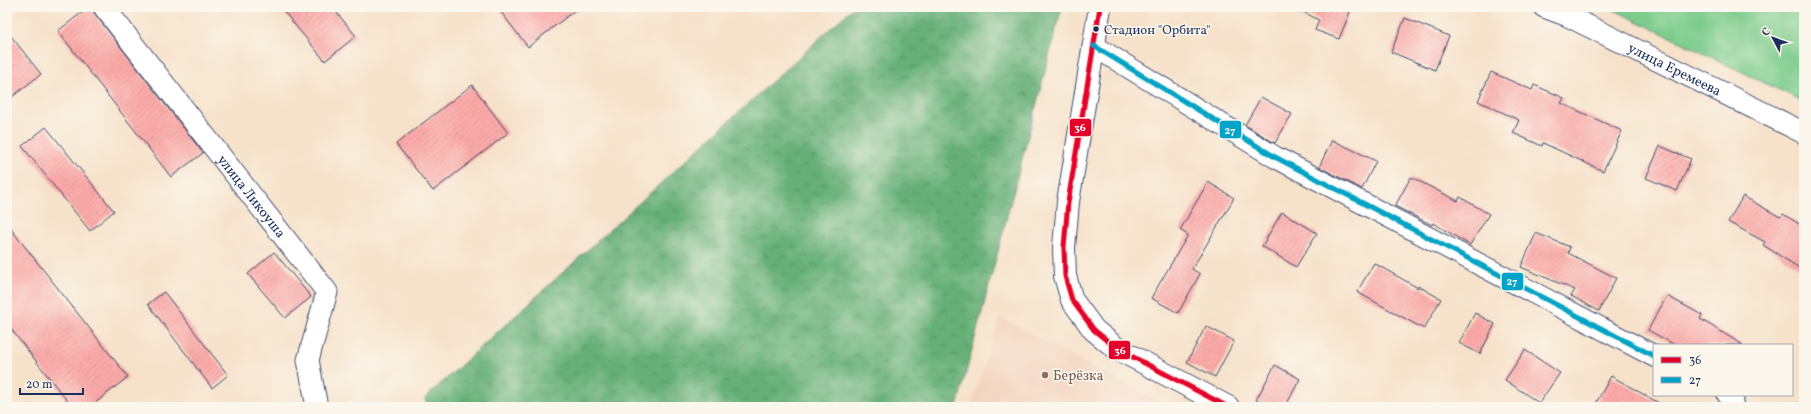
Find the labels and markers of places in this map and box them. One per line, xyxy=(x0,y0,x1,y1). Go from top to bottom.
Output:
place label: Стадион "Орбита" xyxy=(1104,22,1210,40)
marker: Стадион "Орбита" xyxy=(1091,24,1101,34)
place label: Берёзка xyxy=(1053,367,1103,386)
marker: Берёзка xyxy=(1040,370,1050,380)

